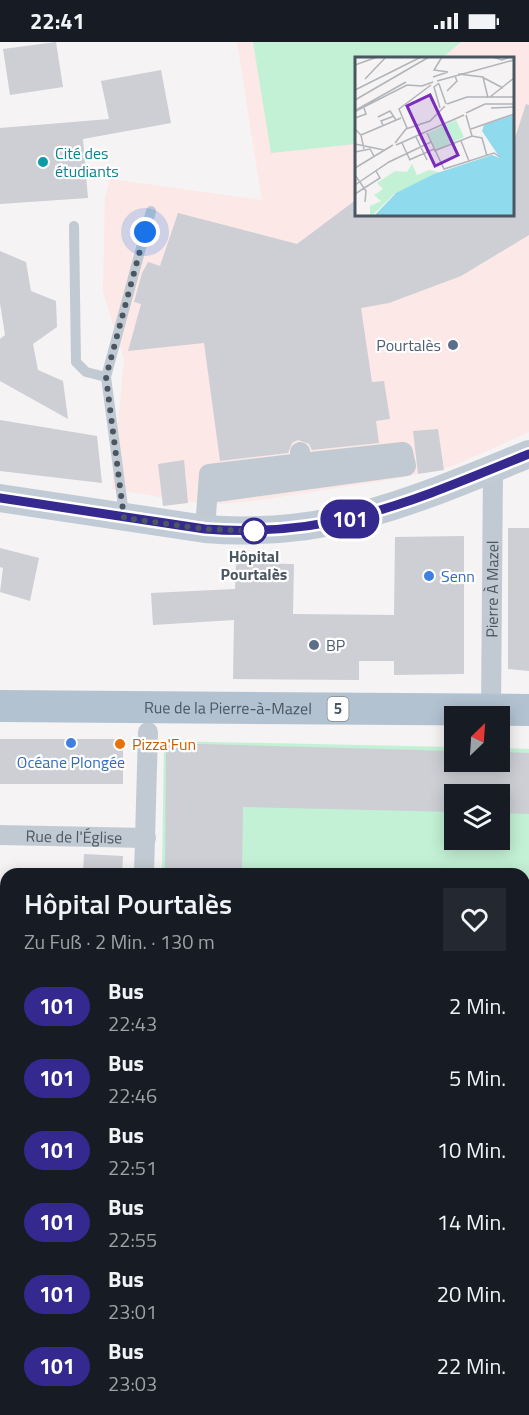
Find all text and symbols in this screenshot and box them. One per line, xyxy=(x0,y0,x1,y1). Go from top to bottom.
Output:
text: 22:41 xyxy=(30,4,85,38)
inset map xyxy=(355,57,514,216)
place label: Cité des étudiants xyxy=(55,141,119,183)
marker: Cité des étudiants xyxy=(36,155,50,169)
your location xyxy=(130,217,160,247)
place label: Pourtalès xyxy=(376,333,441,357)
marker: Pourtalès xyxy=(446,338,460,352)
line badge: 101 xyxy=(316,500,385,538)
text: 101 xyxy=(332,503,368,535)
marker: Hôpital Pourtalès xyxy=(241,518,267,544)
street label: Pierre À Mazel xyxy=(480,540,504,638)
place label: Hôpital Pourtalès xyxy=(221,544,287,586)
place label: Senn xyxy=(441,564,475,588)
marker: Senn xyxy=(422,569,436,583)
place label: BP xyxy=(326,633,345,657)
marker: BP xyxy=(307,638,321,652)
street label: Rue de la Pierre-à-Mazel xyxy=(144,695,312,720)
road number: 5 xyxy=(328,697,348,721)
north arrow xyxy=(444,706,510,772)
map controls xyxy=(444,706,510,850)
place label: Pizza'Fun xyxy=(132,732,196,756)
marker: Océane Plongée xyxy=(64,736,78,750)
marker: Pizza'Fun xyxy=(113,737,127,751)
place label: Océane Plongée xyxy=(17,750,125,774)
button: layers xyxy=(444,784,510,850)
street label: Rue de l'Église xyxy=(25,824,123,850)
text: Hôpital Pourtalès xyxy=(24,882,232,925)
button: heart xyxy=(443,888,506,951)
text: Zu Fuß · 2 Min. · 130 m xyxy=(24,926,215,957)
text: Bus xyxy=(108,974,144,1008)
text: 2 Min. xyxy=(449,989,506,1023)
text: 101 xyxy=(39,990,75,1022)
text: 22:43 xyxy=(108,1008,157,1039)
text: Bus xyxy=(108,1046,144,1080)
text: 5 Min. xyxy=(449,1061,506,1095)
text: 101 xyxy=(39,1062,75,1094)
text: 22:46 xyxy=(108,1080,157,1111)
text: Bus xyxy=(108,1118,144,1152)
text: 10 Min. xyxy=(437,1133,506,1167)
text: 101 xyxy=(39,1134,75,1166)
text: 22:51 xyxy=(108,1152,157,1183)
text: Bus xyxy=(108,1190,144,1224)
text: 14 Min. xyxy=(437,1205,506,1239)
text: 101 xyxy=(39,1206,75,1238)
text: 22:55 xyxy=(108,1224,157,1255)
text: Bus xyxy=(108,1262,144,1296)
text: 20 Min. xyxy=(437,1277,506,1311)
text: 101 xyxy=(39,1278,75,1310)
text: 23:01 xyxy=(108,1296,157,1327)
text: Bus xyxy=(108,1334,144,1368)
text: 22 Min. xyxy=(437,1349,506,1383)
text: 101 xyxy=(39,1350,75,1382)
text: 23:03 xyxy=(108,1368,157,1399)

